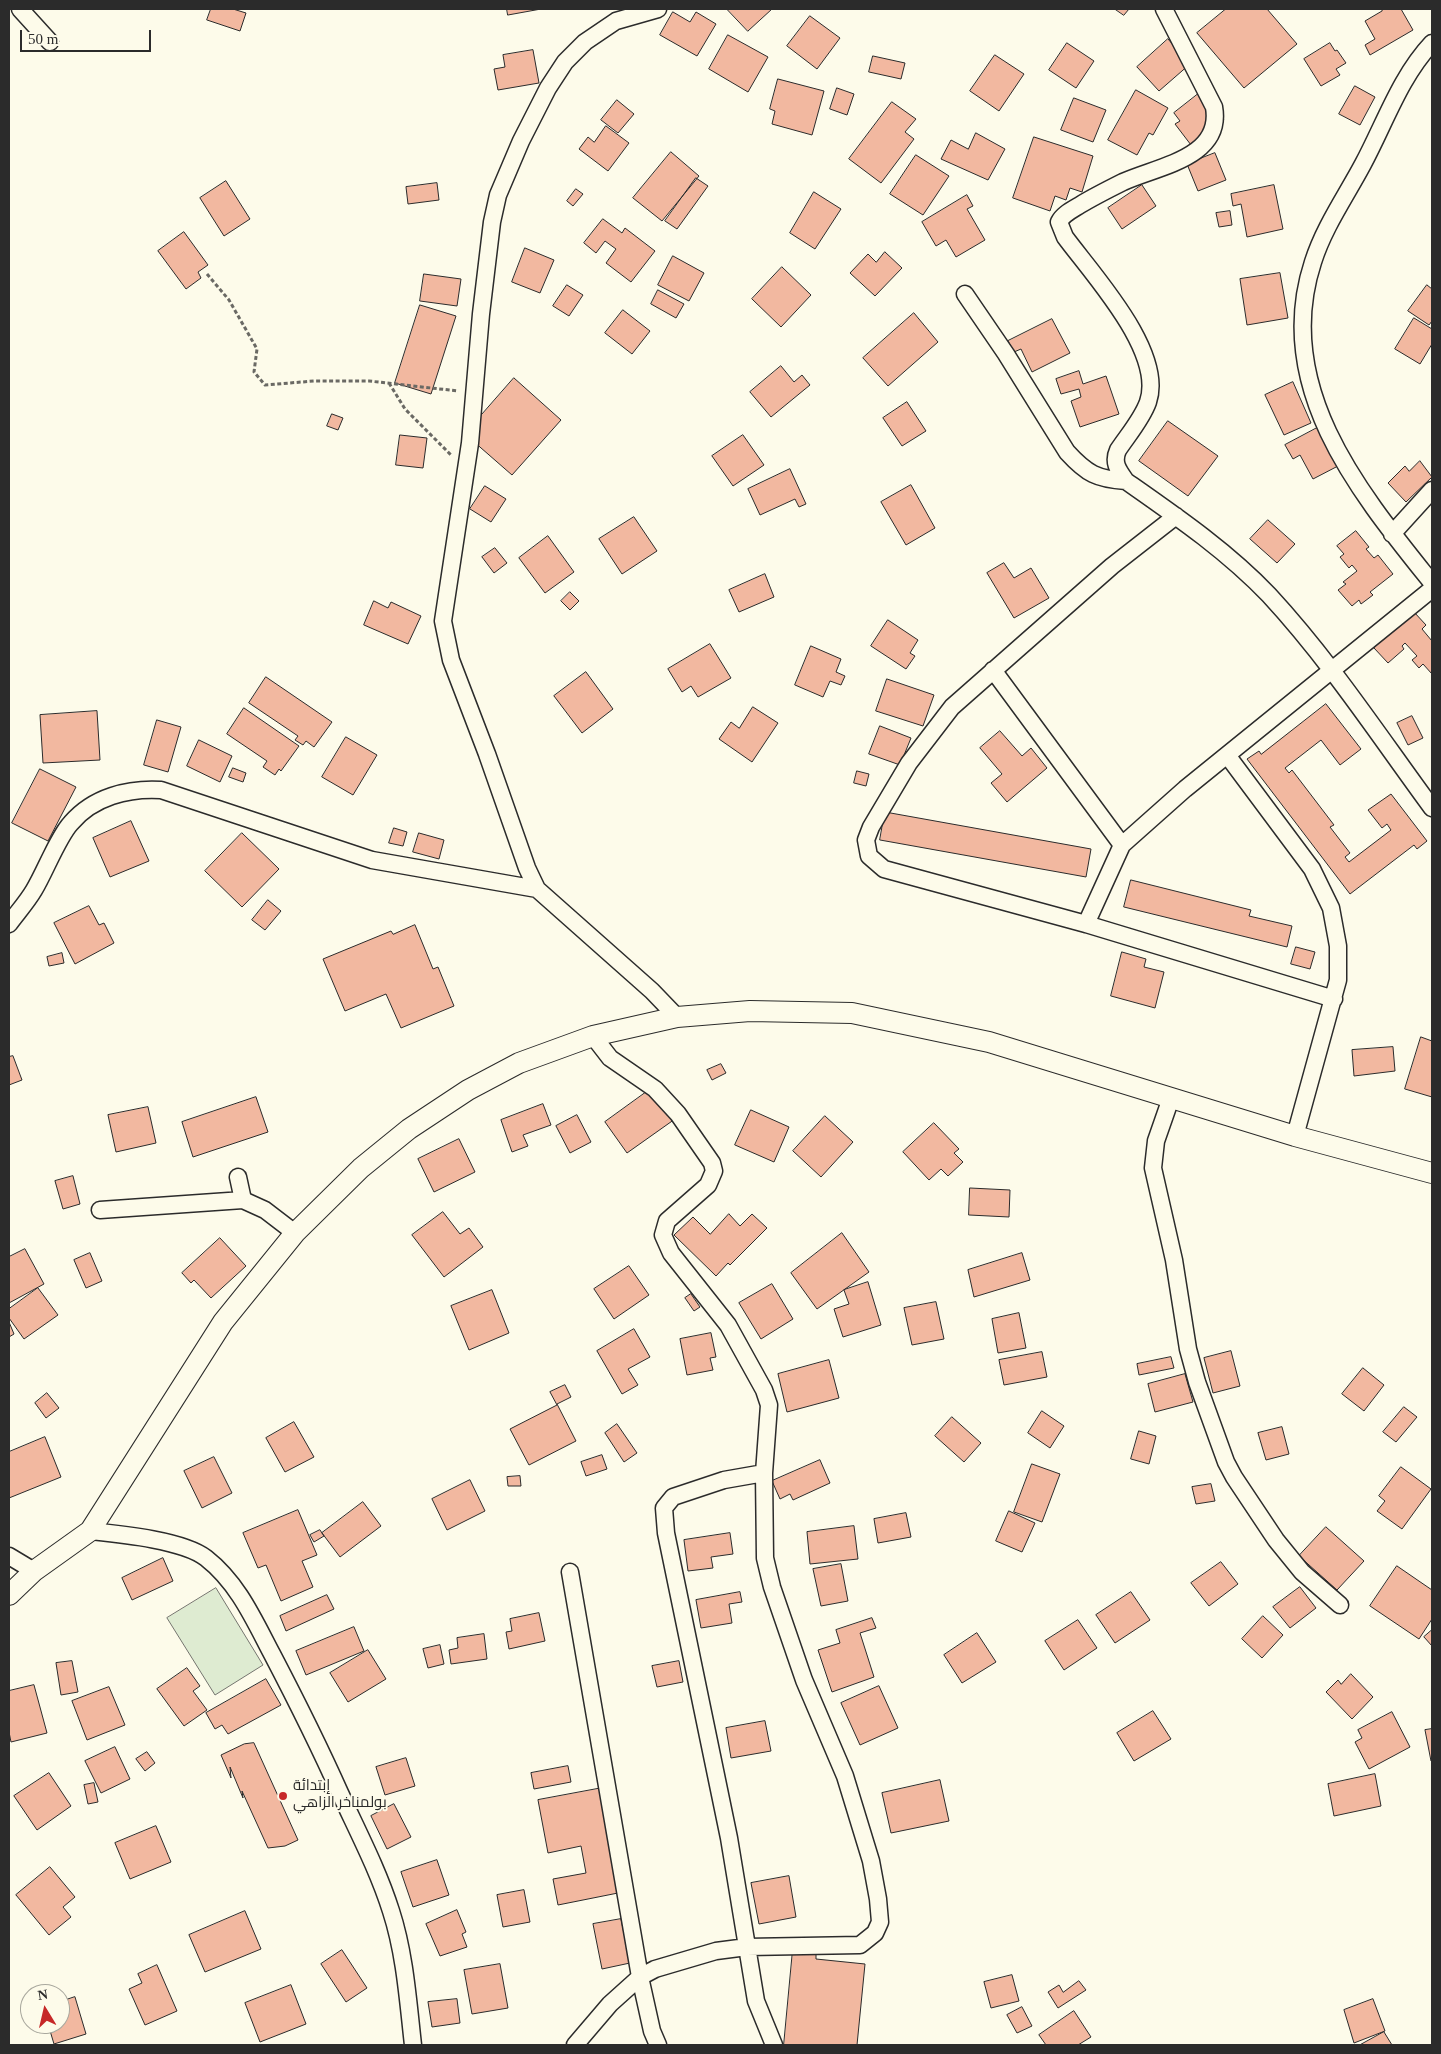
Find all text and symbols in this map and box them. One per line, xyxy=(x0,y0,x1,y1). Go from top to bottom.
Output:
scale bar xyxy=(22,20,154,52)
text: 50 m xyxy=(28,31,58,47)
place label: إبتدائة بولمناخر الزاهي xyxy=(293,1778,387,1813)
marker: إبتدائة بولمناخر الزاهي xyxy=(277,1790,289,1802)
north arrow xyxy=(20,1984,70,2034)
text: N xyxy=(37,1986,49,2003)

